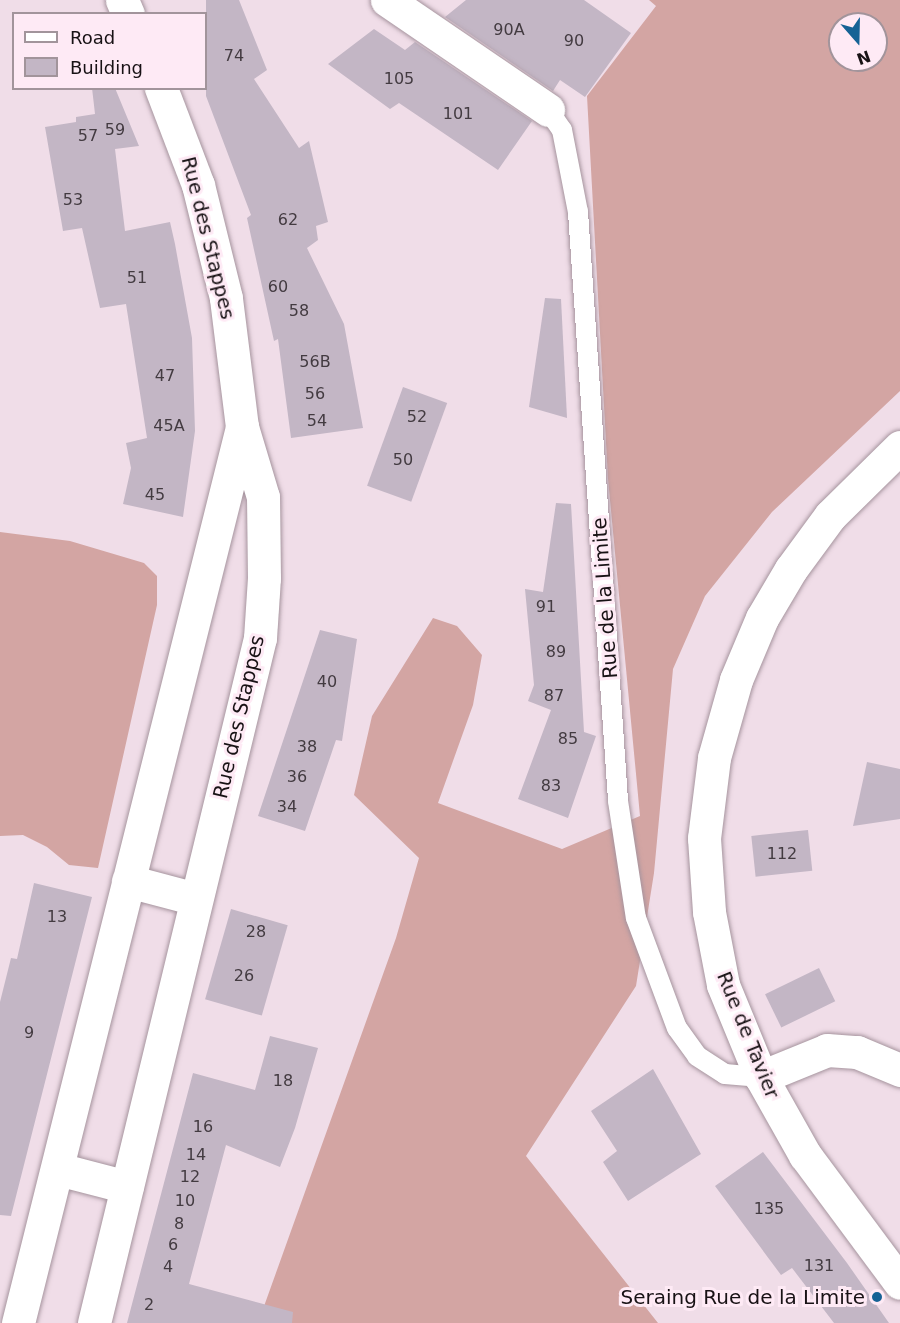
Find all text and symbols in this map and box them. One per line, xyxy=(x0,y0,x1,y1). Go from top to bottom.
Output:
legend xyxy=(12,12,207,90)
north arrow xyxy=(828,12,888,72)
house number: 90A xyxy=(493,20,525,40)
text: Road xyxy=(70,27,115,48)
house number: 90 xyxy=(564,31,584,51)
house number: 74 xyxy=(224,46,244,66)
text: N xyxy=(854,46,873,69)
text: Building xyxy=(70,57,143,78)
house number: 105 xyxy=(384,69,414,89)
house number: 101 xyxy=(443,104,473,124)
house number: 59 xyxy=(105,120,125,140)
house number: 57 xyxy=(78,126,98,146)
street label: Rue des Stappes xyxy=(176,154,240,322)
house number: 53 xyxy=(63,190,83,210)
house number: 62 xyxy=(278,210,298,230)
house number: 51 xyxy=(127,268,147,288)
house number: 60 xyxy=(268,277,288,297)
house number: 58 xyxy=(289,301,309,321)
house number: 56B xyxy=(299,352,331,372)
house number: 47 xyxy=(155,366,175,386)
house number: 56 xyxy=(305,384,325,404)
house number: 52 xyxy=(407,407,427,427)
house number: 54 xyxy=(307,411,327,431)
house number: 45A xyxy=(153,416,185,436)
house number: 50 xyxy=(393,450,413,470)
house number: 45 xyxy=(145,485,165,505)
street label: Rue de la Limite xyxy=(587,516,623,680)
house number: 91 xyxy=(536,597,556,617)
street label: Rue des Stappes xyxy=(209,633,269,801)
house number: 89 xyxy=(546,642,566,662)
house number: 40 xyxy=(317,672,337,692)
house number: 87 xyxy=(544,686,564,706)
house number: 85 xyxy=(558,729,578,749)
house number: 38 xyxy=(297,737,317,757)
house number: 36 xyxy=(287,767,307,787)
house number: 83 xyxy=(541,776,561,796)
house number: 34 xyxy=(277,797,297,817)
house number: 112 xyxy=(767,844,797,864)
house number: 13 xyxy=(47,907,67,927)
house number: 28 xyxy=(246,922,266,942)
house number: 26 xyxy=(234,966,254,986)
street label: Rue de Tavier xyxy=(712,968,784,1102)
house number: 9 xyxy=(24,1023,34,1043)
house number: 18 xyxy=(273,1071,293,1091)
house number: 16 xyxy=(193,1117,213,1137)
house number: 14 xyxy=(186,1145,206,1165)
house number: 12 xyxy=(180,1167,200,1187)
house number: 10 xyxy=(175,1191,195,1211)
house number: 135 xyxy=(754,1199,784,1219)
house number: 8 xyxy=(174,1214,184,1234)
house number: 6 xyxy=(168,1235,178,1255)
house number: 131 xyxy=(804,1256,834,1276)
house number: 4 xyxy=(163,1257,173,1277)
place label: Seraing Rue de la Limite xyxy=(620,1285,865,1309)
marker: Seraing Rue de la Limite xyxy=(870,1290,884,1304)
house number: 2 xyxy=(144,1295,154,1315)

